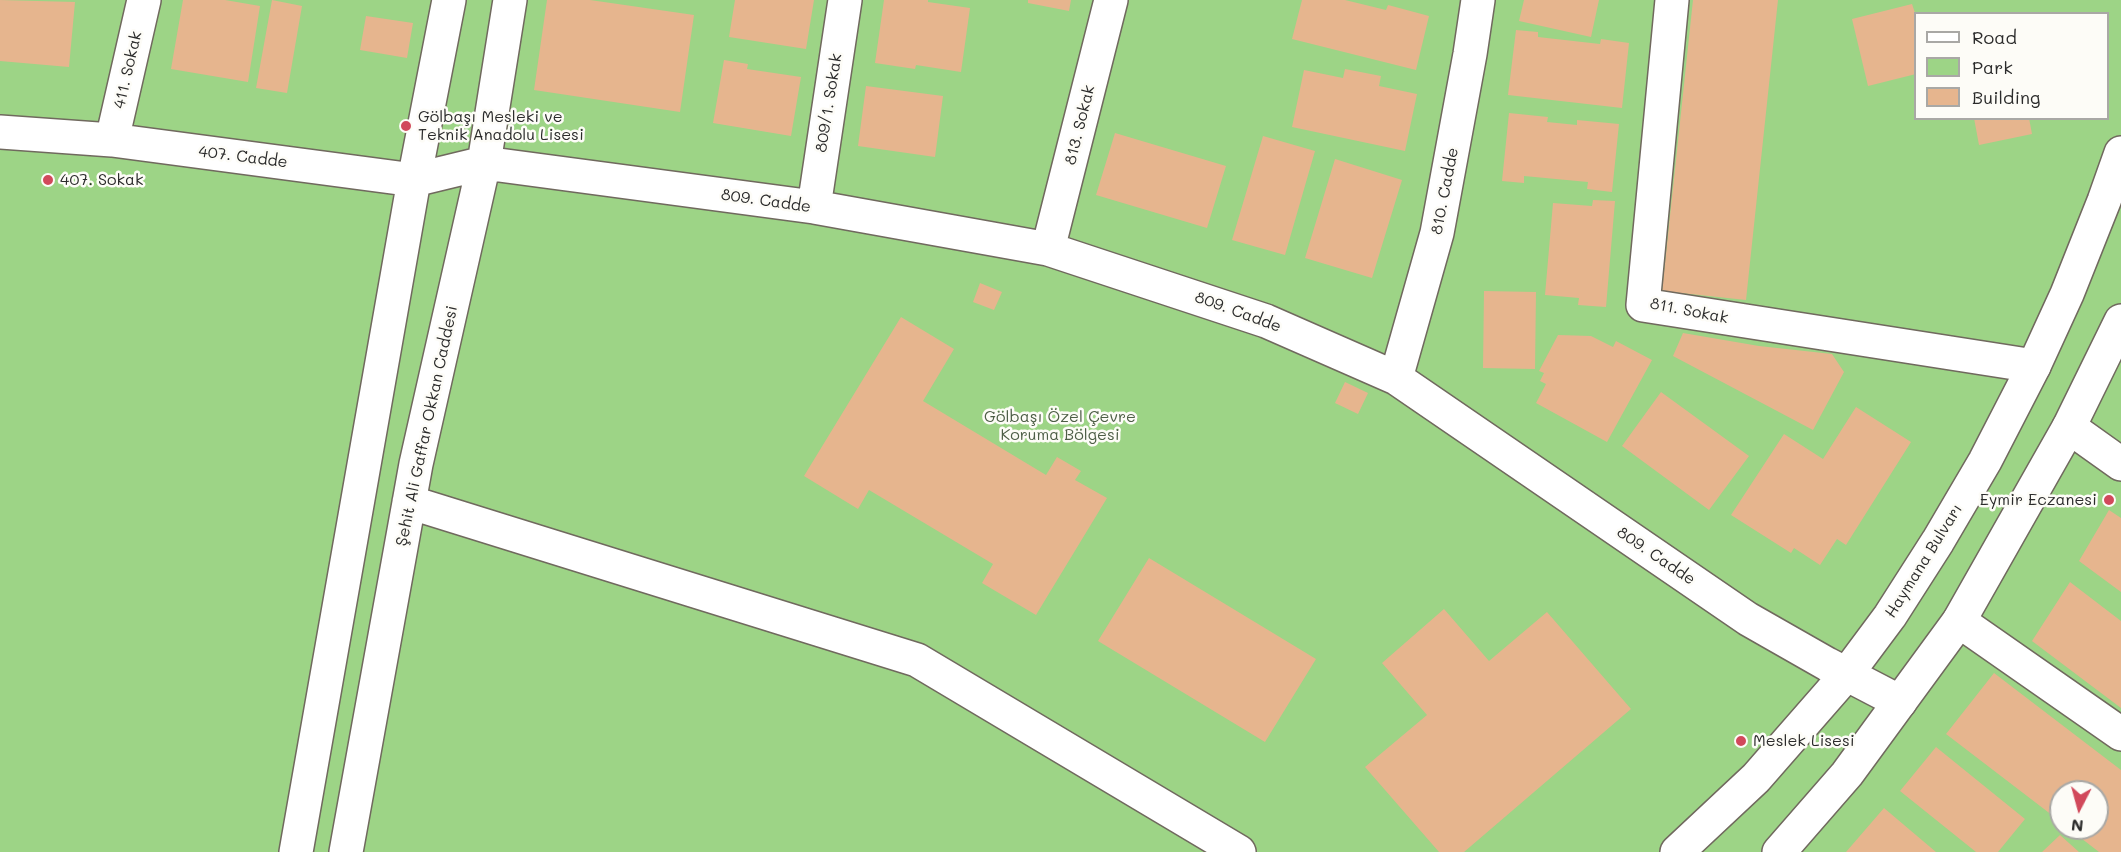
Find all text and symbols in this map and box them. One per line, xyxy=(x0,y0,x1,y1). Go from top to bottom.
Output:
legend xyxy=(1914,12,2109,120)
text: Road xyxy=(1972,25,2017,49)
street label: 411. Sokak xyxy=(110,29,146,111)
street label: 809/1. Sokak xyxy=(812,52,846,154)
text: Park xyxy=(1972,55,2013,79)
street label: 813. Sokak xyxy=(1061,83,1099,167)
text: Building xyxy=(1972,85,2040,109)
place label: Gölbaşı Mesleki ve Teknik Anadolu Lisesi xyxy=(418,107,584,145)
marker: Gölbaşı Mesleki ve Teknik Anadolu Lisesi xyxy=(399,119,413,133)
street label: 407. Cadde xyxy=(197,142,289,172)
street label: 810. Cadde xyxy=(1427,146,1463,236)
place label: 407. Sokak xyxy=(60,170,143,190)
marker: 407. Sokak xyxy=(41,173,55,187)
street label: 809. Cadde xyxy=(720,185,812,217)
street label: 809. Cadde xyxy=(1192,288,1284,336)
street label: 811. Sokak xyxy=(1648,294,1730,328)
street label: Şehit Ali Gaffar Okkan Caddesi xyxy=(392,304,462,548)
park label: Gölbaşı Özel Çevre Koruma Bölgesi xyxy=(984,407,1136,445)
place label: Eymir Eczanesi xyxy=(1980,490,2097,510)
marker: Eymir Eczanesi xyxy=(2102,493,2116,507)
street label: Haymana Bulvarı xyxy=(1881,501,1967,621)
street label: 809. Cadde xyxy=(1613,523,1699,589)
place label: Meslek Lisesi xyxy=(1753,731,1855,751)
marker: Meslek Lisesi xyxy=(1734,734,1748,748)
north arrow xyxy=(2049,780,2109,840)
text: N xyxy=(2070,815,2084,837)

